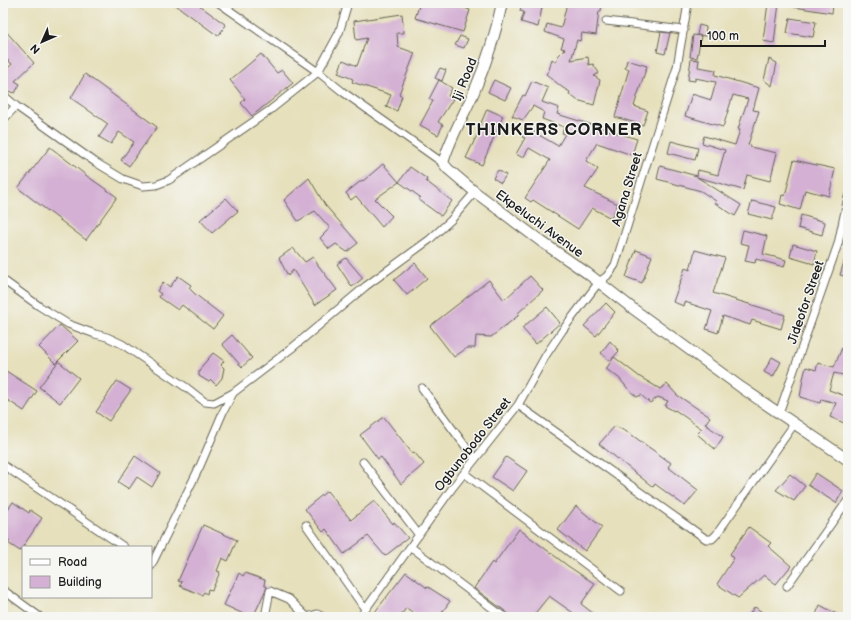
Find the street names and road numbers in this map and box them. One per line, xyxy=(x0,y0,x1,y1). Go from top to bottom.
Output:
street label: Iji Road xyxy=(449,55,481,103)
street label: Agana Street xyxy=(608,151,646,228)
street label: Ekpeluchi Avenue xyxy=(492,187,587,261)
street label: Jideofor Street xyxy=(784,259,828,346)
street label: Ogbunobodo Street xyxy=(431,394,514,495)

